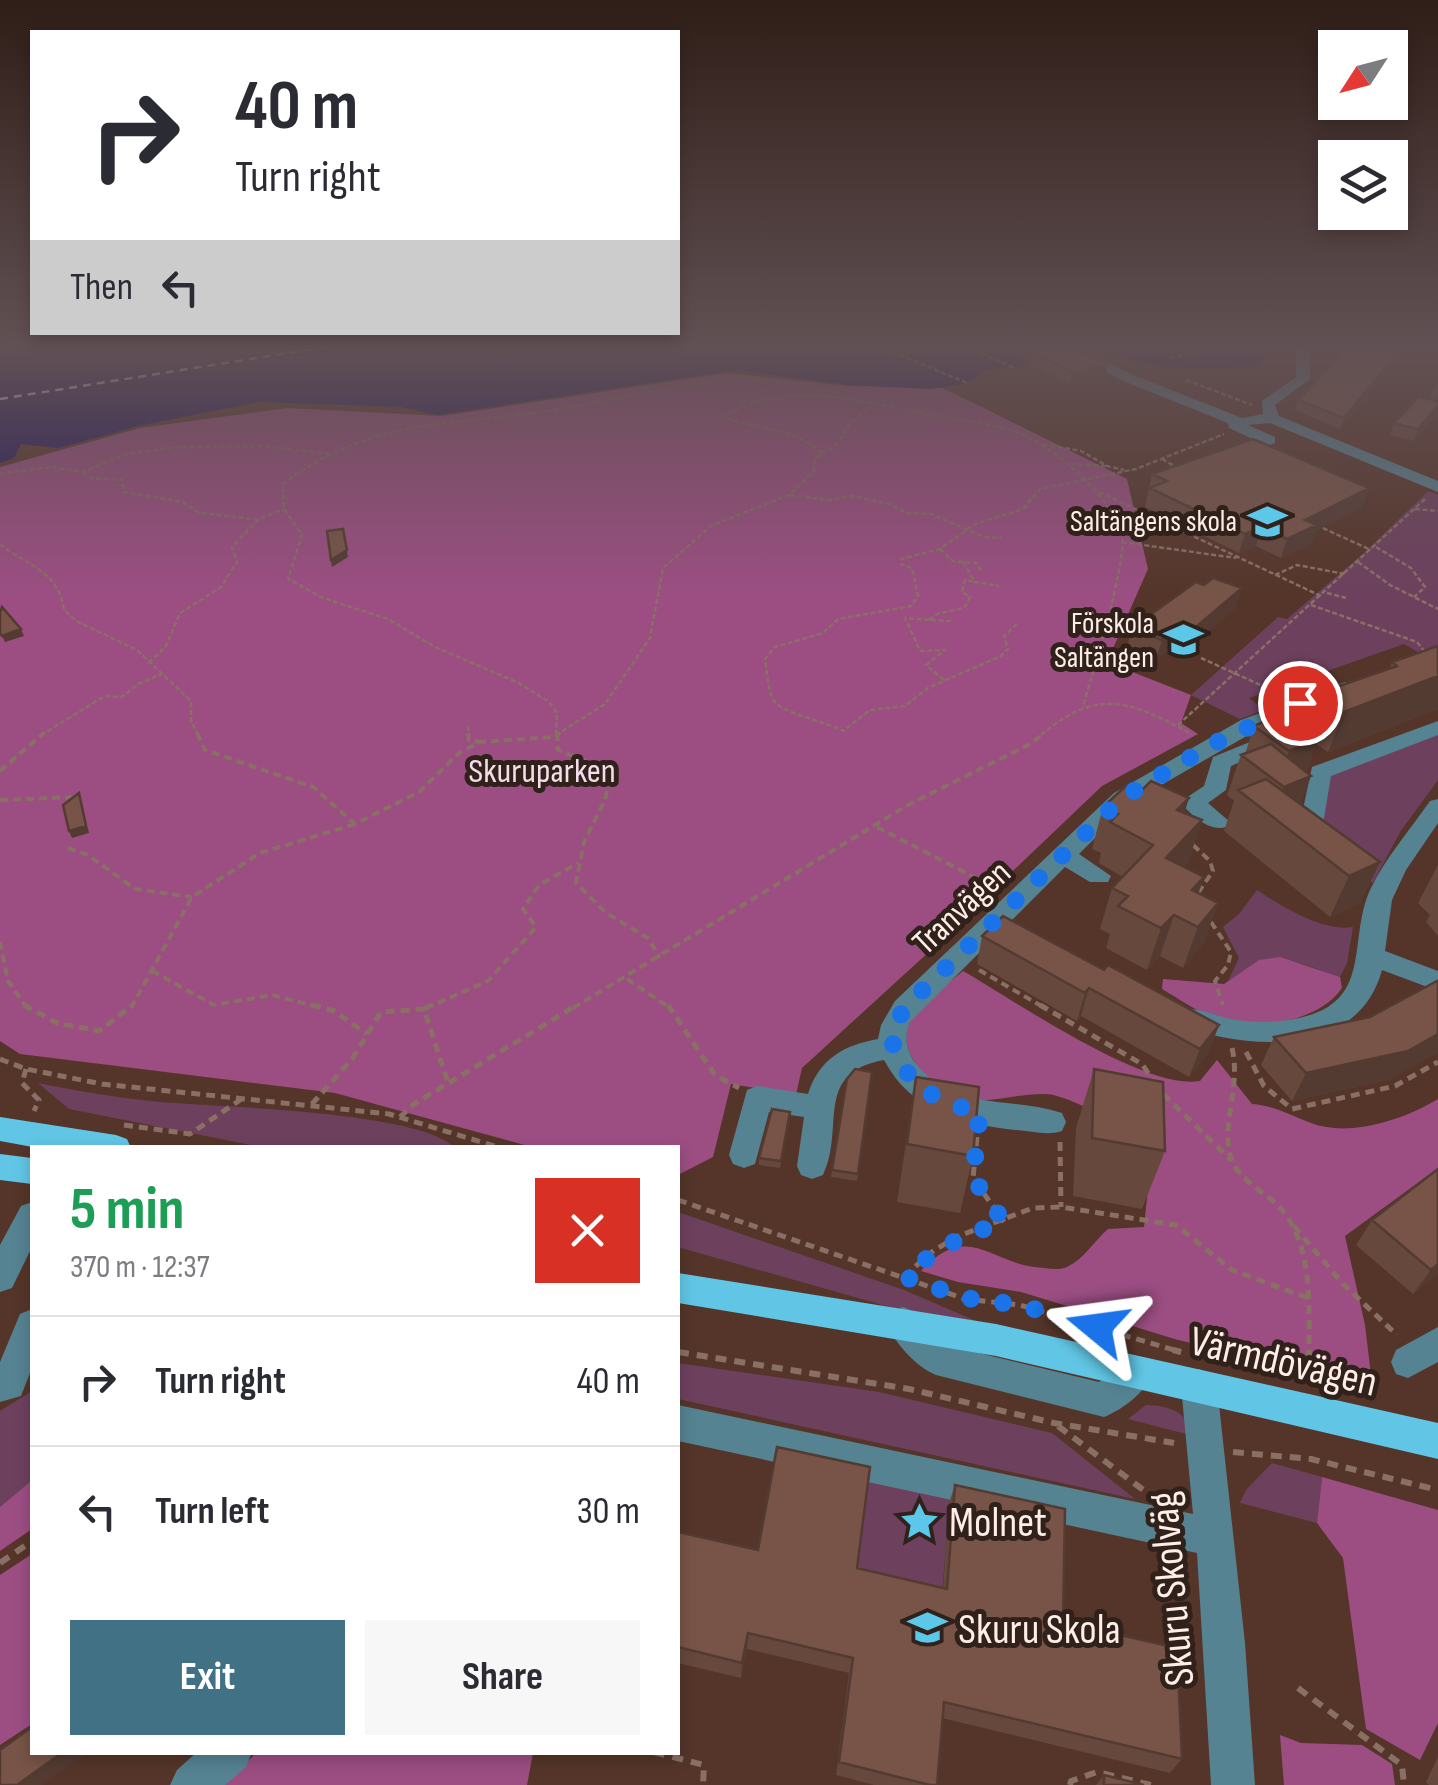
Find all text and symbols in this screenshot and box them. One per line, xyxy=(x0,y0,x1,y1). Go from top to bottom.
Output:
north arrow xyxy=(1318,30,1408,120)
map controls xyxy=(1318,30,1408,230)
text: 40 m xyxy=(235,65,358,149)
icon: right xyxy=(70,70,200,200)
button: layers xyxy=(1318,140,1408,230)
text: Turn right xyxy=(235,150,381,205)
icon: left xyxy=(153,260,208,315)
text: Then xyxy=(70,265,133,310)
school or university icon: Saltängens skola xyxy=(1246,500,1288,542)
place label: Saltängens skola xyxy=(1070,504,1237,540)
place label: Förskola Saltängen xyxy=(1054,606,1154,676)
school or university icon: Förskola Saltängen xyxy=(1163,619,1205,661)
pin xyxy=(1258,661,1343,746)
icon: arrive xyxy=(1273,676,1328,731)
park label: Skuruparken xyxy=(468,750,616,793)
street label: Tranvägen xyxy=(904,852,1020,964)
text: 5 min xyxy=(70,1174,184,1246)
button: close xyxy=(535,1178,640,1283)
text: 370 m · 12:37 xyxy=(70,1248,210,1287)
position arrow xyxy=(1045,1275,1149,1379)
street label: Värmdövägen xyxy=(1185,1316,1382,1409)
icon: right xyxy=(70,1354,125,1409)
text: Turn right xyxy=(155,1359,286,1404)
text: 40 m xyxy=(577,1359,640,1404)
icon: left xyxy=(70,1484,125,1539)
text: Turn left xyxy=(155,1489,269,1534)
text: 30 m xyxy=(577,1489,640,1534)
street label: Skuru Skolväg xyxy=(1139,1489,1206,1688)
place label: Molnet xyxy=(949,1498,1047,1549)
place icon: Molnet xyxy=(898,1500,940,1542)
place label: Skuru Skola xyxy=(958,1605,1121,1656)
school or university icon: Skuru Skola xyxy=(907,1607,949,1649)
button: Exit xyxy=(70,1620,345,1735)
button: Share xyxy=(365,1620,640,1735)

